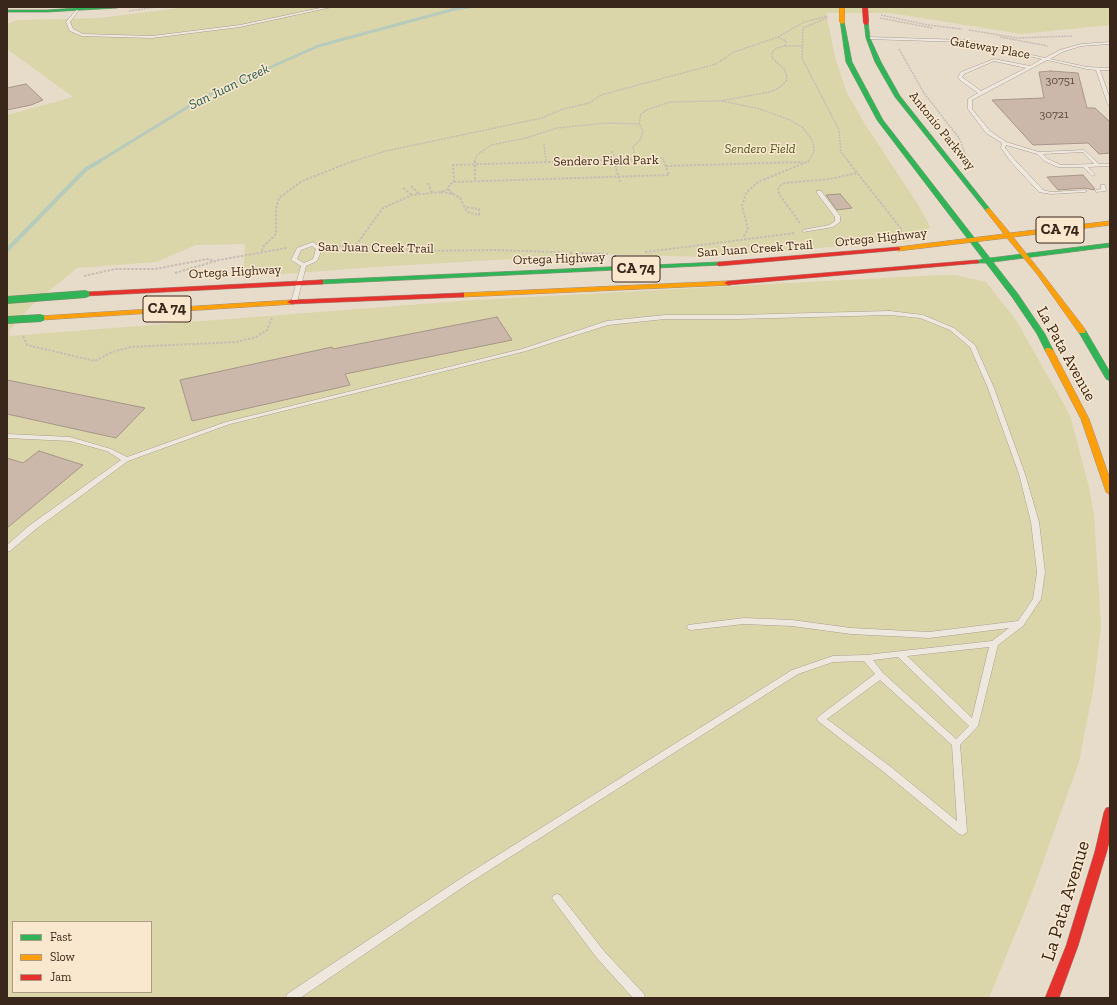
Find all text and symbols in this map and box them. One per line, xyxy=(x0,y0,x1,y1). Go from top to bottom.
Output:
street label: Gateway Place xyxy=(949,33,1031,63)
water label: San Juan Creek xyxy=(186,60,272,114)
house number: 30751 xyxy=(1045,74,1075,88)
street label: Antonio Parkway xyxy=(906,89,978,173)
house number: 30721 xyxy=(1039,108,1069,122)
park label: Sendero Field xyxy=(725,141,795,157)
street label: Sendero Field Park xyxy=(553,152,659,170)
road number: CA 74 xyxy=(1036,217,1084,243)
street label: Ortega Highway xyxy=(834,225,928,251)
street label: San Juan Creek Trail xyxy=(697,237,813,261)
street label: San Juan Creek Trail xyxy=(318,239,434,257)
street label: Ortega Highway xyxy=(513,250,605,268)
road number: CA 74 xyxy=(612,256,660,282)
street label: Ortega Highway xyxy=(188,262,282,282)
road number: CA 74 xyxy=(143,296,191,322)
street label: La Pata Avenue xyxy=(1032,303,1100,405)
street label: La Pata Avenue xyxy=(1037,838,1095,964)
legend xyxy=(12,921,152,993)
text: Fast xyxy=(50,930,72,944)
text: Slow xyxy=(50,950,75,964)
text: Jam xyxy=(50,970,71,984)

